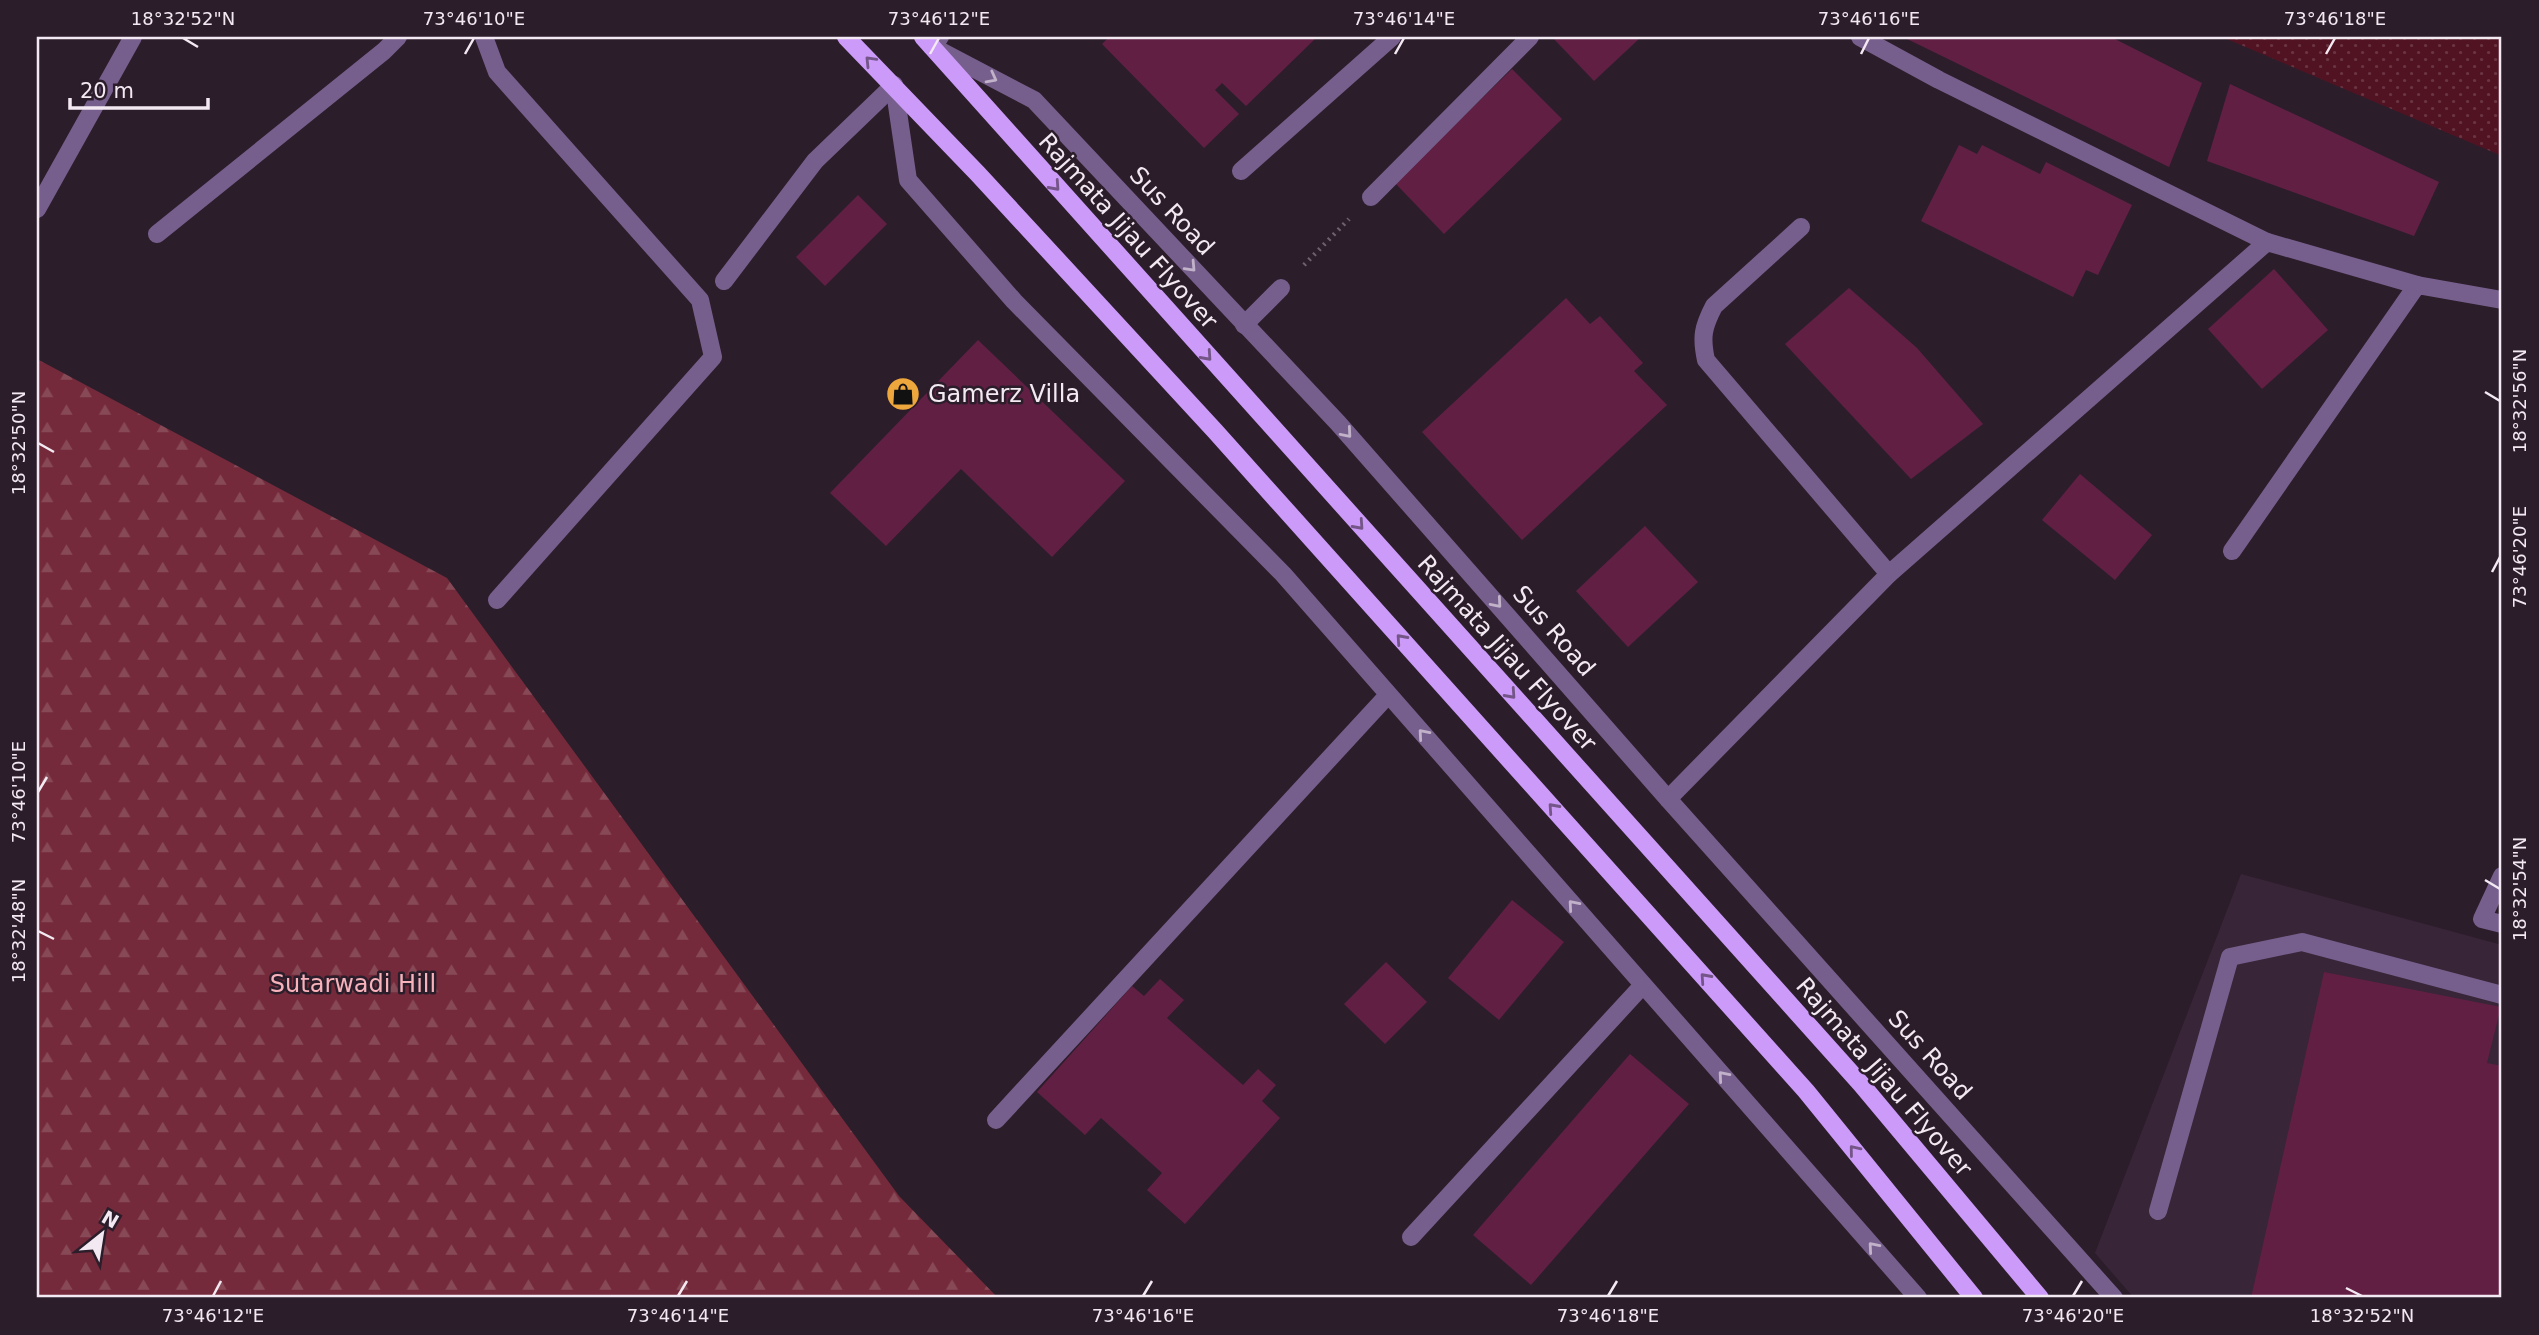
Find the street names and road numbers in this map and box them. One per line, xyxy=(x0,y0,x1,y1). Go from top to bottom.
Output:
street label: Rajmata Jijau Flyover xyxy=(1033,127,1223,335)
street label: Sus Road xyxy=(1124,161,1220,261)
street label: Rajmata Jijau Flyover xyxy=(1412,549,1602,757)
street label: Sus Road xyxy=(1507,580,1601,682)
street label: Rajmata Jijau Flyover xyxy=(1790,972,1978,1182)
street label: Sus Road xyxy=(1883,1004,1977,1106)

